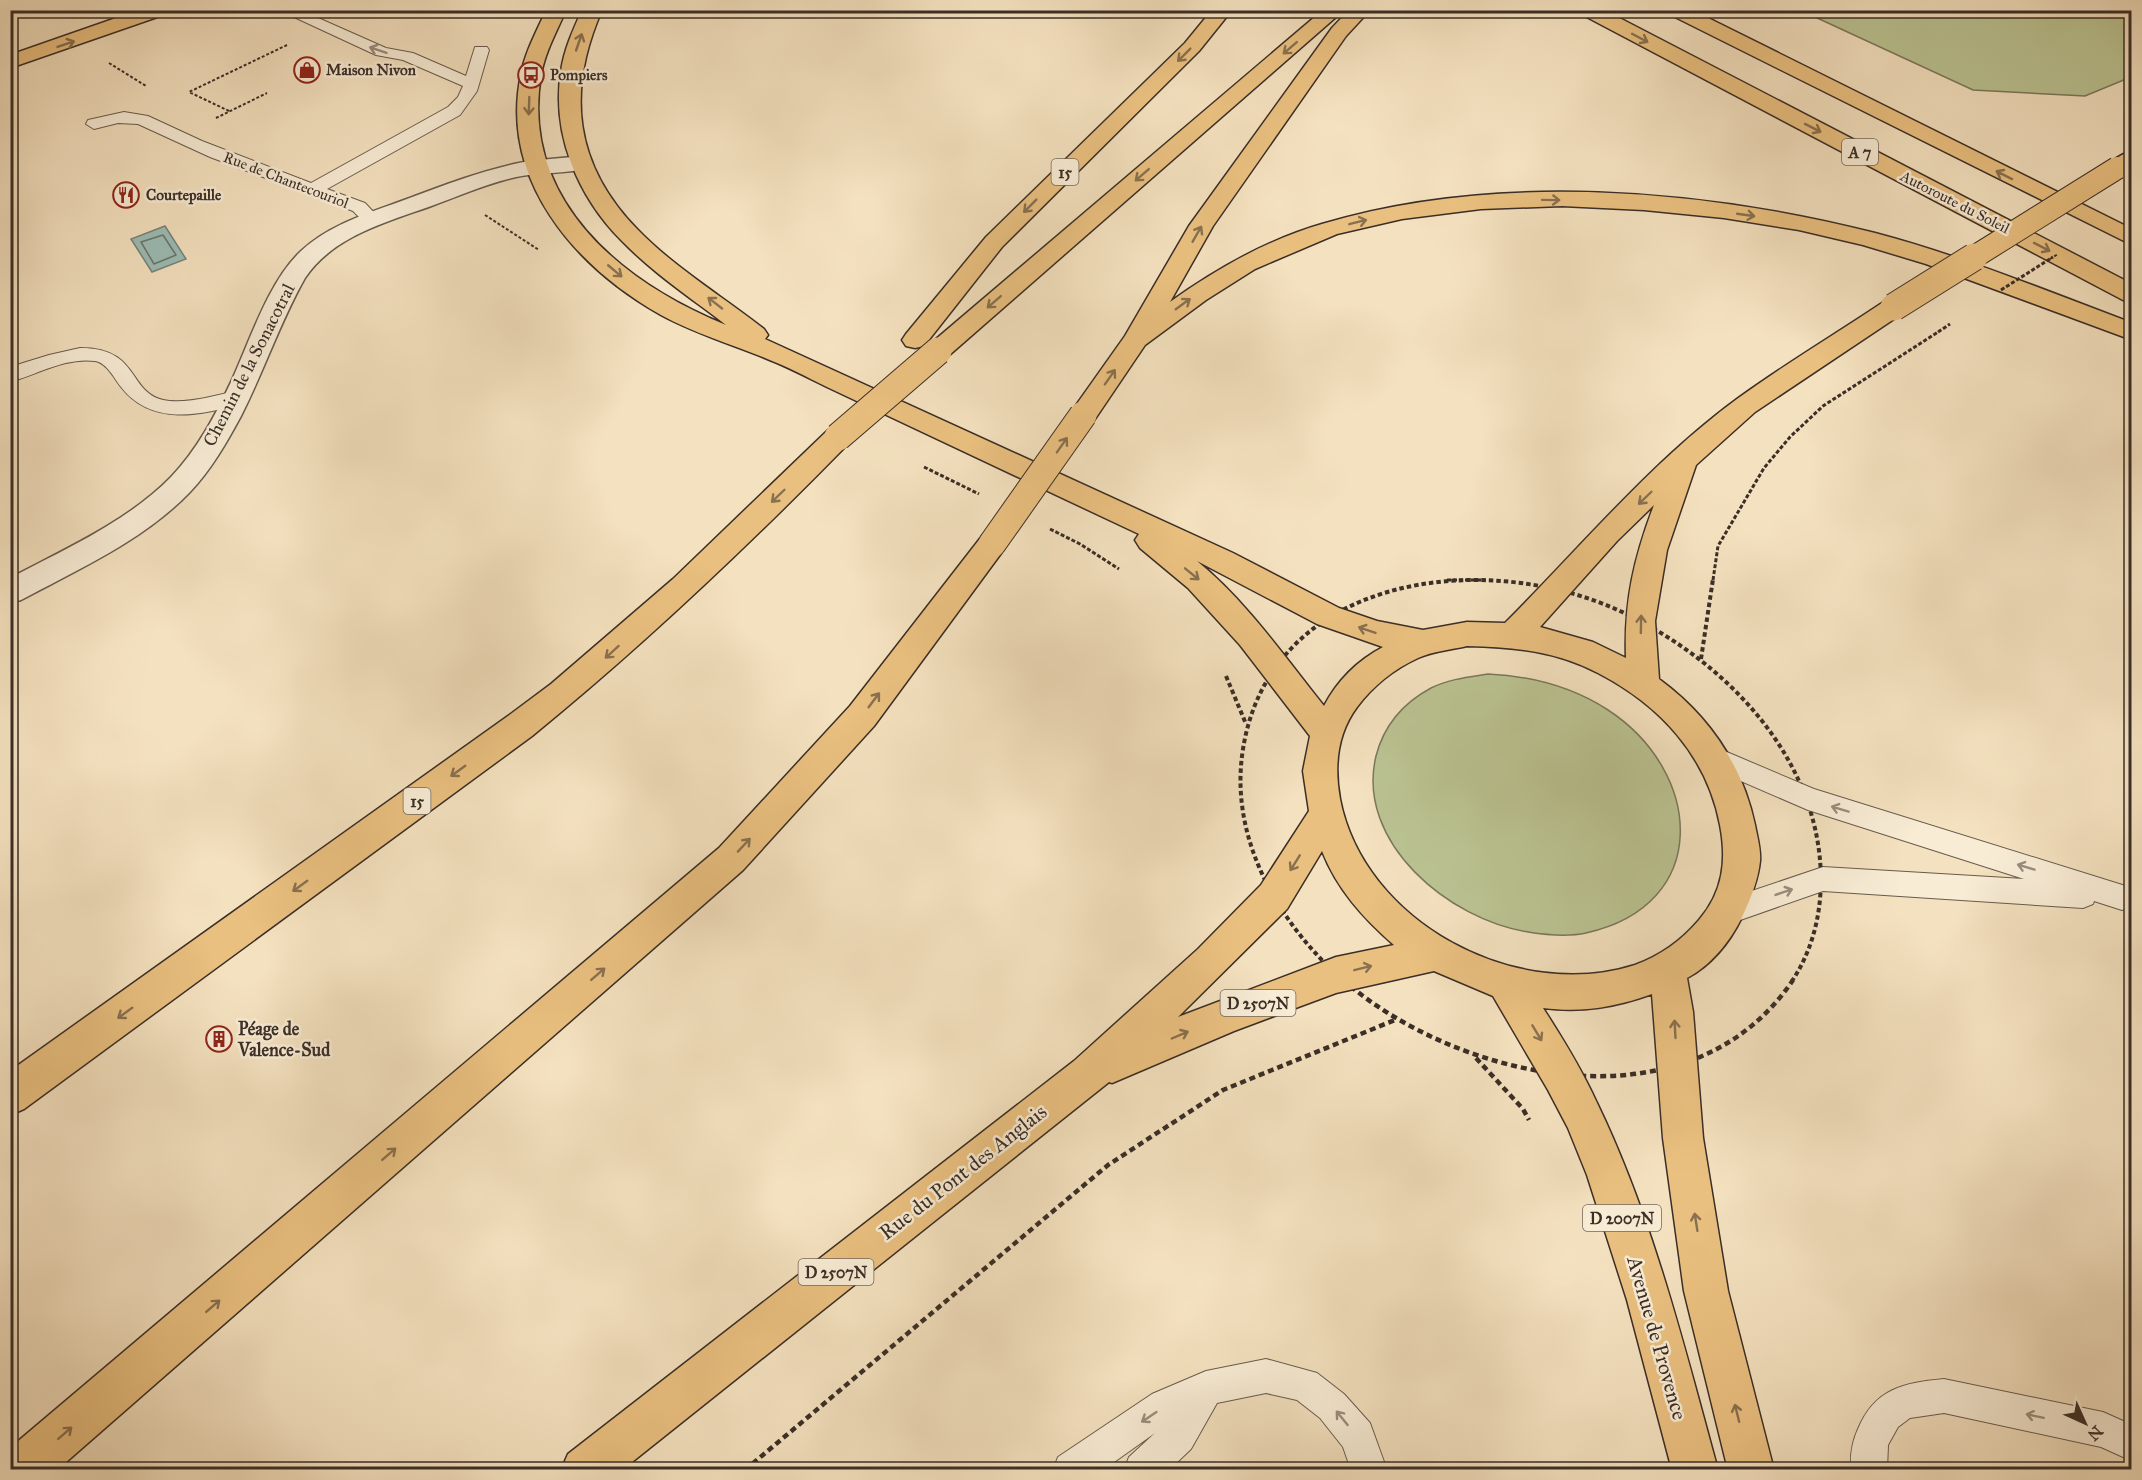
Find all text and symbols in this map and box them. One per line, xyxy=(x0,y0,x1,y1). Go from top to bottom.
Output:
one-way arrow xyxy=(1631,32,1648,44)
one-way arrow xyxy=(575,33,586,52)
one-way arrow xyxy=(56,37,75,48)
one-way arrow xyxy=(1283,41,1298,55)
one-way arrow xyxy=(369,43,388,54)
one-way arrow xyxy=(1177,47,1192,62)
shop icon: Maison Nivon xyxy=(292,55,322,85)
bus stop icon: Pompiers xyxy=(516,60,546,90)
place label: Maison Nivon xyxy=(326,61,417,79)
place label: Pompiers xyxy=(550,66,608,85)
one-way arrow xyxy=(523,96,534,116)
one-way arrow xyxy=(1803,123,1821,134)
road number: A 7 xyxy=(1842,139,1878,165)
street label: Rue de Chantecouriol xyxy=(221,148,352,213)
road number: 15 xyxy=(1052,159,1078,185)
street label: Autoroute du Soleil xyxy=(1896,166,2014,238)
one-way arrow xyxy=(1135,168,1150,182)
one-way arrow xyxy=(1995,168,2013,180)
restaurant icon: Courtepaille xyxy=(111,180,141,210)
place label: Courtepaille xyxy=(146,186,222,205)
one-way arrow xyxy=(1541,194,1561,206)
one-way arrow xyxy=(1023,199,1038,213)
one-way arrow xyxy=(1735,209,1755,220)
one-way arrow xyxy=(1348,215,1367,227)
one-way arrow xyxy=(1191,226,1203,243)
one-way arrow xyxy=(2032,242,2050,253)
one-way arrow xyxy=(607,264,622,278)
street label: Chemin de la Sonacotral xyxy=(198,280,300,450)
one-way arrow xyxy=(987,295,1002,309)
one-way arrow xyxy=(708,297,724,310)
one-way arrow xyxy=(1174,298,1190,310)
one-way arrow xyxy=(1104,369,1116,386)
one-way arrow xyxy=(1056,437,1068,453)
one-way arrow xyxy=(771,489,786,503)
one-way arrow xyxy=(1637,490,1652,505)
one-way arrow xyxy=(1184,568,1200,581)
one-way arrow xyxy=(1635,615,1647,635)
one-way arrow xyxy=(1358,624,1377,635)
one-way arrow xyxy=(605,645,620,659)
one-way arrow xyxy=(868,693,881,709)
one-way arrow xyxy=(450,765,466,777)
road number: 15 xyxy=(404,788,430,814)
one-way arrow xyxy=(1831,803,1850,814)
one-way arrow xyxy=(737,838,751,853)
one-way arrow xyxy=(1289,854,1301,871)
one-way arrow xyxy=(2017,861,2036,872)
one-way arrow xyxy=(293,880,309,892)
one-way arrow xyxy=(1774,886,1793,897)
one-way arrow xyxy=(1354,962,1373,974)
one-way arrow xyxy=(590,967,605,981)
road number: D 2507N xyxy=(1220,990,1296,1016)
one-way arrow xyxy=(117,1007,133,1020)
place label: Péage de Valence-Sud xyxy=(237,1018,331,1061)
one-way arrow xyxy=(1669,1019,1680,1039)
building icon: Péage de Valence-Sud xyxy=(204,1024,234,1054)
one-way arrow xyxy=(1532,1024,1544,1041)
one-way arrow xyxy=(1171,1029,1189,1040)
street label: Rue du Pont des Anglais xyxy=(874,1098,1052,1246)
one-way arrow xyxy=(381,1147,396,1161)
road number: D 2007N xyxy=(1583,1205,1661,1231)
one-way arrow xyxy=(1690,1213,1701,1233)
street label: Avenue de Provence xyxy=(1621,1252,1693,1423)
road number: D 2507N xyxy=(798,1259,874,1285)
one-way arrow xyxy=(205,1299,220,1313)
north arrow xyxy=(2055,1393,2115,1453)
one-way arrow xyxy=(1730,1404,1742,1423)
one-way arrow xyxy=(2026,1409,2045,1421)
one-way arrow xyxy=(1141,1411,1157,1423)
one-way arrow xyxy=(1335,1411,1349,1426)
text: N xyxy=(2083,1422,2107,1445)
one-way arrow xyxy=(57,1426,72,1440)

